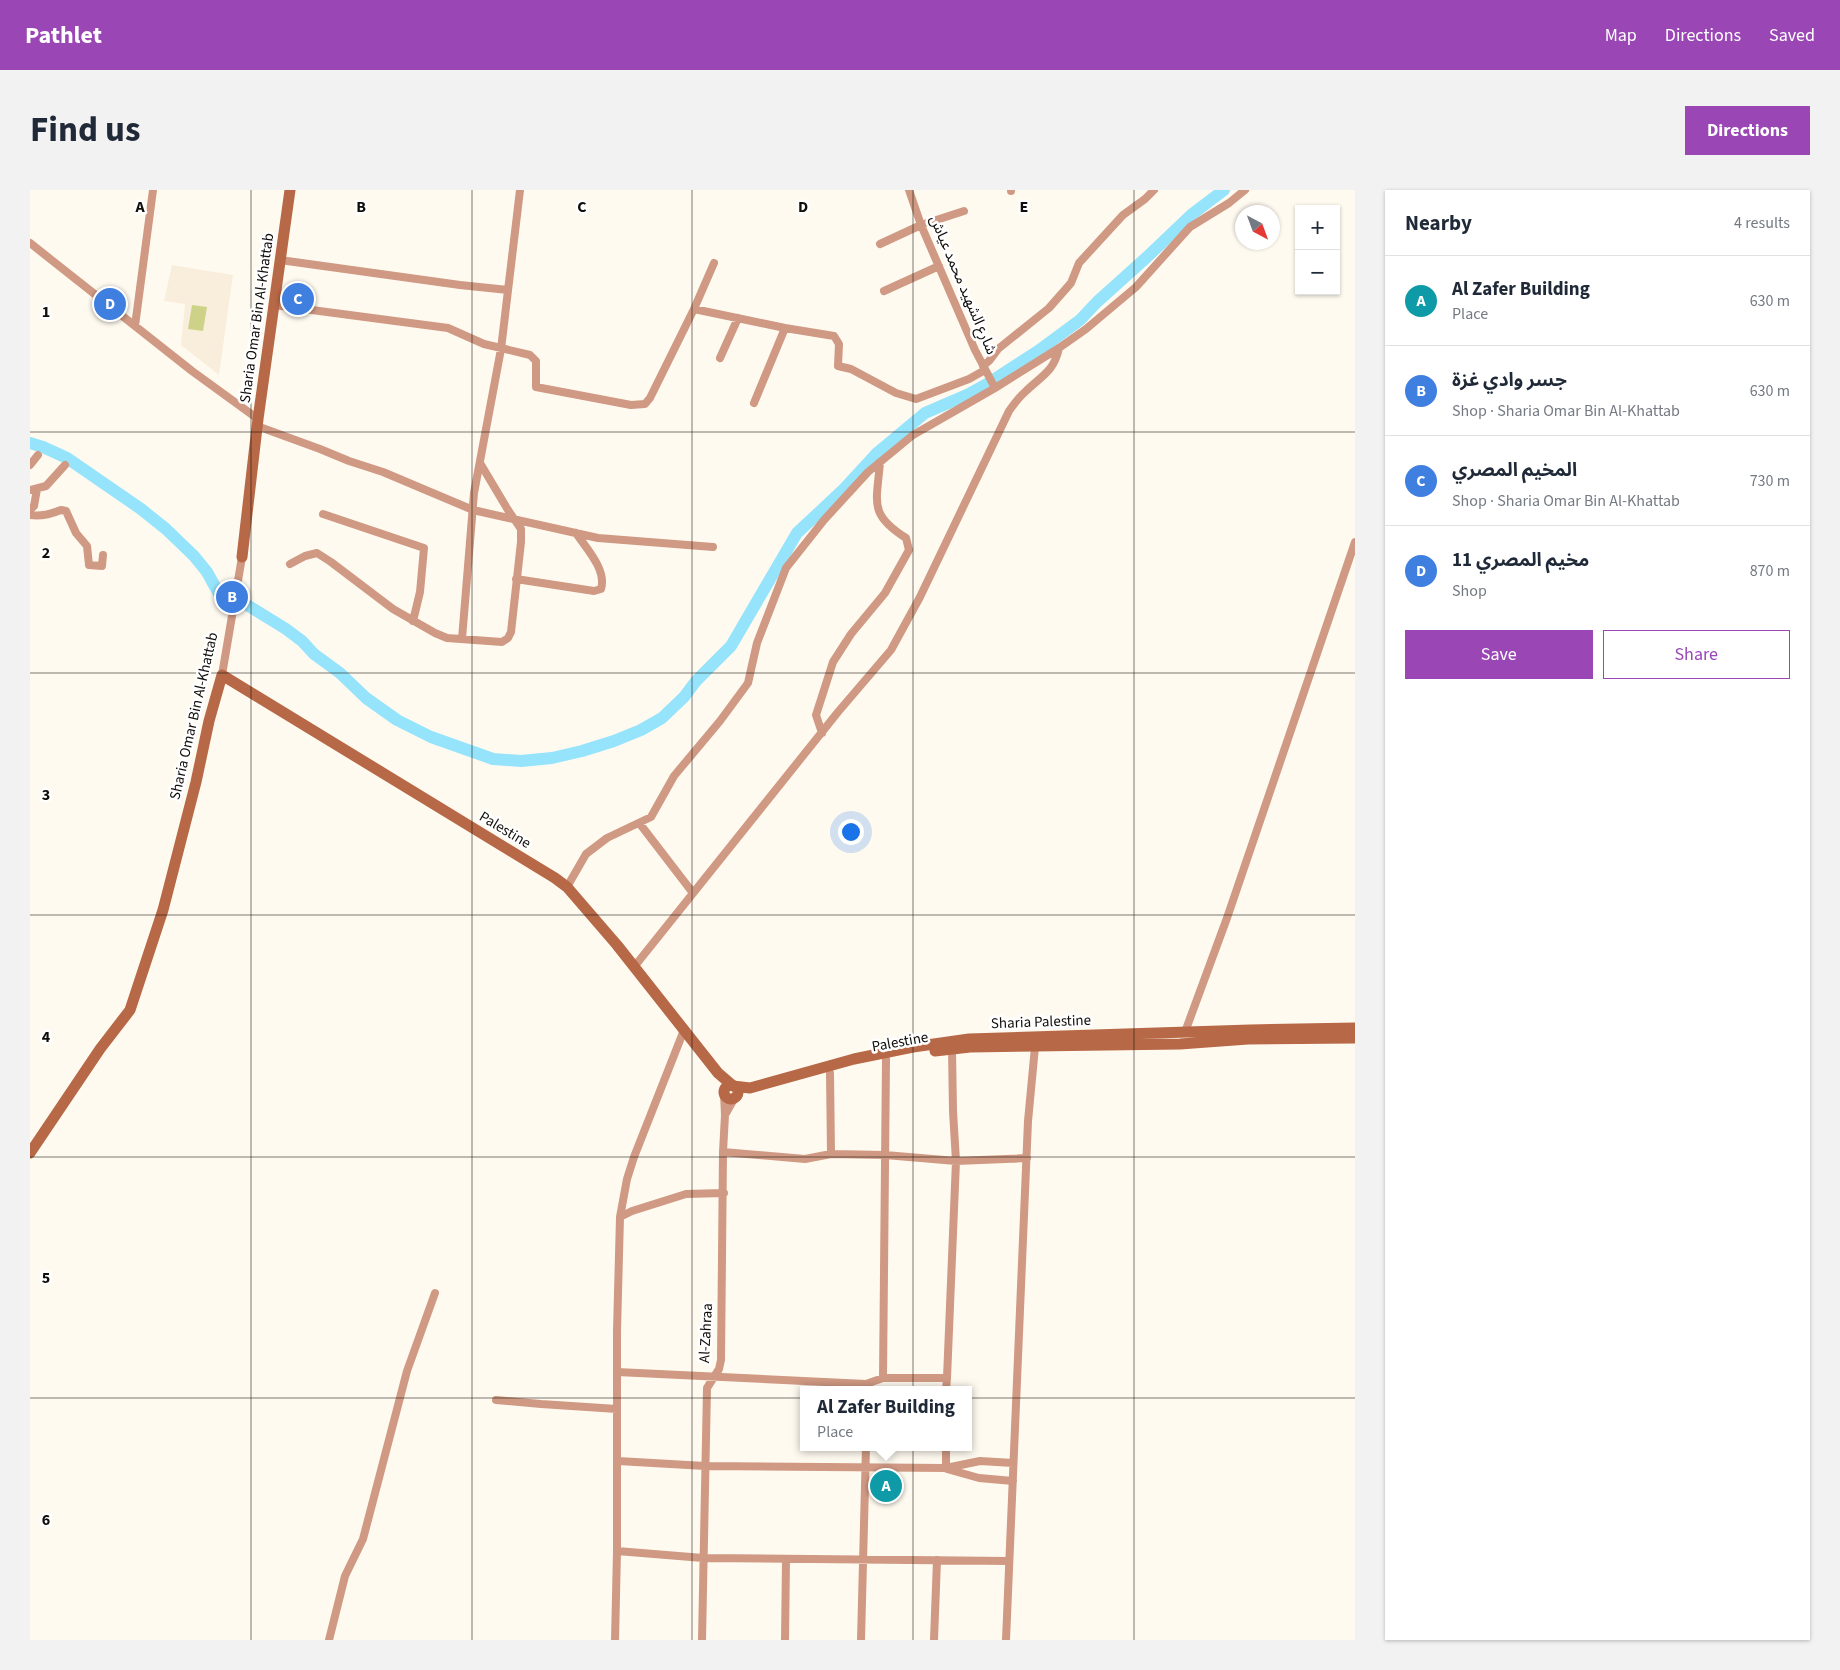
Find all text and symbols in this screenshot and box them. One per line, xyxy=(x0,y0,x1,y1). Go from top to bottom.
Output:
text: Pathlet xyxy=(25,18,102,53)
text: Map xyxy=(1605,23,1637,48)
text: Directions xyxy=(1665,23,1741,48)
text: Saved xyxy=(1769,23,1815,48)
text: Find us xyxy=(30,105,140,155)
button: Directions xyxy=(1685,106,1810,155)
text: A xyxy=(134,196,145,218)
text: B xyxy=(356,196,366,218)
text: C xyxy=(577,196,587,218)
text: D xyxy=(798,196,808,218)
text: E xyxy=(1020,196,1028,218)
north arrow xyxy=(1235,205,1280,250)
map controls xyxy=(1295,205,1340,295)
button: + xyxy=(1295,205,1340,250)
text: Nearby xyxy=(1405,208,1472,238)
street label: شارع الشهيد محمد عياش xyxy=(923,212,1002,358)
text: 4 results xyxy=(1734,212,1790,234)
street label: Sharia Omar Bin Al-Khattab xyxy=(235,232,279,404)
button: − xyxy=(1295,250,1340,295)
text: Al Zafer Building xyxy=(1452,276,1590,303)
pin: C xyxy=(282,280,314,318)
pin: D xyxy=(94,285,126,323)
text: A xyxy=(1416,290,1426,312)
text: 630 m xyxy=(1750,290,1790,312)
text: 1 xyxy=(42,301,50,323)
text: Place xyxy=(1452,303,1488,325)
text: جسر وادي غزة xyxy=(1452,367,1567,394)
text: B xyxy=(1416,380,1426,402)
text: 630 m xyxy=(1750,380,1790,402)
text: Shop · Sharia Omar Bin Al-Khattab xyxy=(1452,400,1680,422)
text: المخيم المصري xyxy=(1452,457,1577,484)
text: C xyxy=(1416,470,1426,492)
text: 730 m xyxy=(1750,470,1790,492)
text: Shop · Sharia Omar Bin Al-Khattab xyxy=(1452,490,1680,512)
text: 2 xyxy=(42,542,50,564)
text: مخيم المصري 11 xyxy=(1452,547,1589,574)
text: D xyxy=(1416,560,1426,582)
text: 870 m xyxy=(1750,560,1790,582)
pin: B xyxy=(216,578,248,616)
text: Shop xyxy=(1452,580,1487,602)
street label: Sharia Omar Bin Al-Khattab xyxy=(165,630,223,802)
button: Save xyxy=(1405,630,1593,679)
button: Share xyxy=(1603,630,1790,679)
text: 3 xyxy=(42,784,50,806)
street label: Palestine xyxy=(475,806,535,854)
your location xyxy=(838,819,864,845)
street label: Sharia Palestine xyxy=(991,1010,1091,1034)
text: 4 xyxy=(42,1026,51,1048)
street label: Palestine xyxy=(870,1027,930,1057)
text: 5 xyxy=(42,1267,50,1289)
street label: Al-Zahraa xyxy=(694,1303,718,1363)
popup xyxy=(800,1386,972,1451)
text: Al Zafer Building xyxy=(817,1394,955,1421)
text: Place xyxy=(817,1421,853,1443)
pin: A xyxy=(870,1467,902,1505)
text: 6 xyxy=(42,1509,50,1531)

